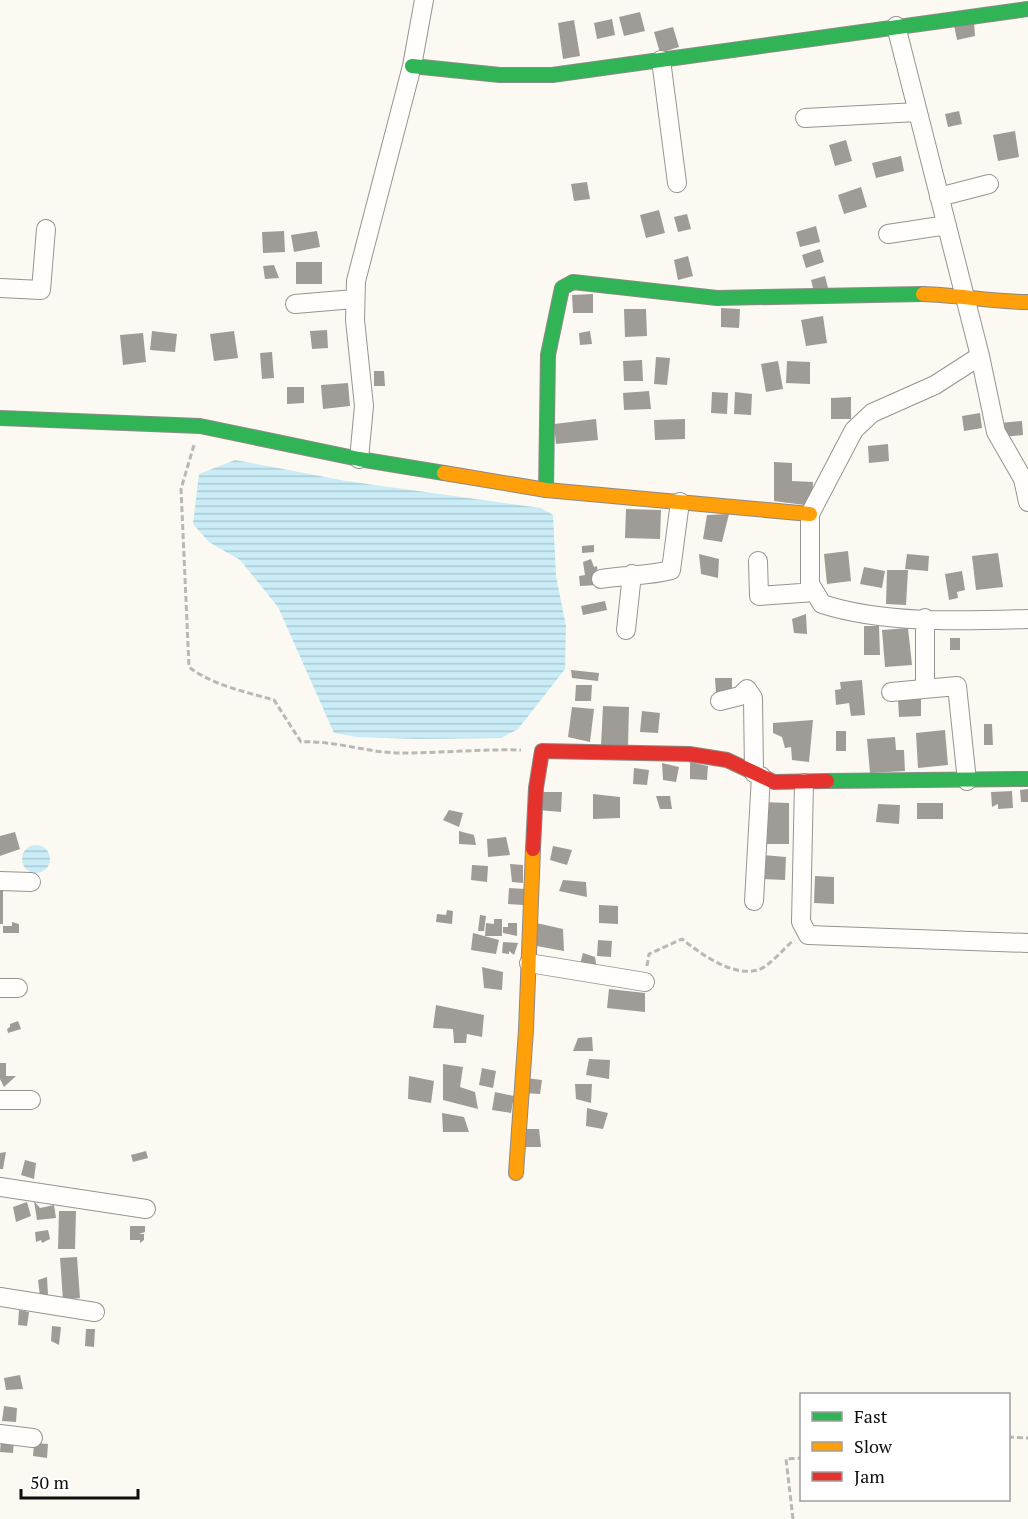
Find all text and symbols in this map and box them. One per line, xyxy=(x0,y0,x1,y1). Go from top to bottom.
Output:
legend xyxy=(800,1393,1010,1501)
text: Fast xyxy=(854,1404,888,1428)
text: Slow xyxy=(854,1434,893,1458)
scale bar xyxy=(21,1462,138,1500)
text: Jam xyxy=(854,1464,885,1488)
text: 50 m xyxy=(30,1470,70,1494)

